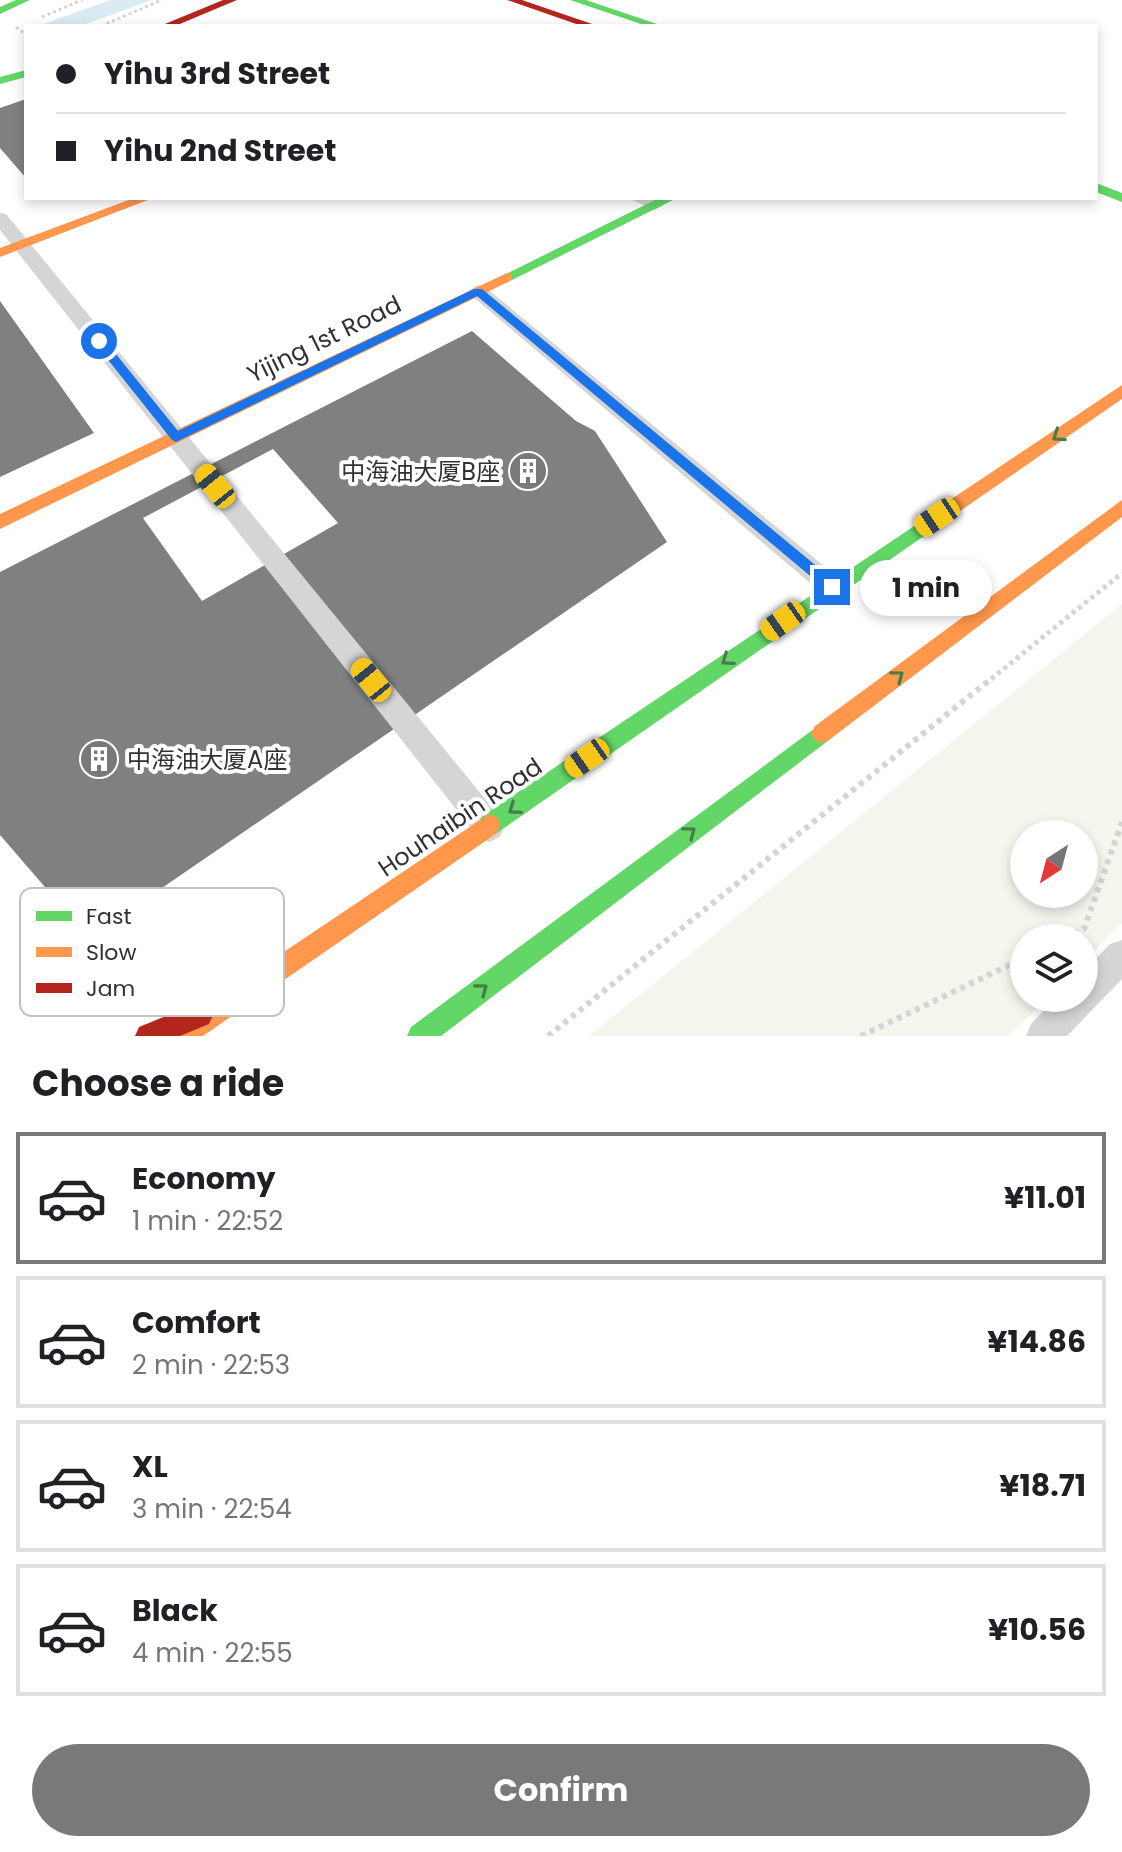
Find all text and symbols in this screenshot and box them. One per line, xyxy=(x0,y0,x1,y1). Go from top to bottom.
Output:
text: Yihu 3rd Street xyxy=(104,52,330,95)
text: Yihu 2nd Street xyxy=(104,129,336,172)
street label: Yijing 1st Road xyxy=(241,287,407,391)
route start xyxy=(81,323,117,359)
one-way arrow xyxy=(1053,426,1067,441)
building icon: 中海油大厦B座 xyxy=(507,450,549,492)
place label: 中海油大厦B座 xyxy=(341,455,500,488)
car xyxy=(191,460,239,512)
car xyxy=(910,494,964,540)
callout: 1 min xyxy=(860,559,992,615)
route end xyxy=(814,569,850,605)
text: 1 min xyxy=(892,570,960,606)
car xyxy=(756,597,810,645)
one-way arrow xyxy=(722,650,736,665)
car xyxy=(347,654,395,706)
one-way arrow xyxy=(889,671,903,686)
car xyxy=(560,734,614,782)
building icon: 中海油大厦A座 xyxy=(78,738,120,780)
place label: 中海油大厦A座 xyxy=(127,743,287,776)
street label: Houhaibin Road xyxy=(372,750,548,884)
one-way arrow xyxy=(509,799,523,814)
north arrow xyxy=(1010,820,1098,908)
map controls xyxy=(1010,820,1098,1012)
one-way arrow xyxy=(681,828,696,842)
legend xyxy=(20,888,284,1016)
text: Fast xyxy=(86,901,131,932)
button: layers xyxy=(1010,924,1098,1012)
text: Slow xyxy=(86,937,136,968)
text: Jam xyxy=(86,973,135,1004)
one-way arrow xyxy=(474,984,488,999)
text: Choose a ride xyxy=(32,1058,284,1109)
text: Economy xyxy=(132,1157,276,1200)
icon: car xyxy=(36,1162,108,1234)
text: ¥11.01 xyxy=(1004,1176,1086,1219)
text: 1 min · 22:52 xyxy=(132,1203,283,1239)
text: Comfort xyxy=(132,1301,261,1344)
icon: car xyxy=(36,1306,108,1378)
text: ¥14.86 xyxy=(987,1320,1086,1363)
text: 2 min · 22:53 xyxy=(132,1347,290,1383)
text: XL xyxy=(132,1445,168,1488)
icon: car xyxy=(36,1450,108,1522)
text: ¥18.71 xyxy=(999,1464,1086,1507)
text: 3 min · 22:54 xyxy=(132,1491,292,1527)
text: Black xyxy=(132,1589,218,1632)
icon: car xyxy=(36,1594,108,1666)
text: ¥10.56 xyxy=(988,1608,1086,1651)
text: 4 min · 22:55 xyxy=(132,1635,293,1671)
button: Confirm xyxy=(32,1744,1090,1836)

